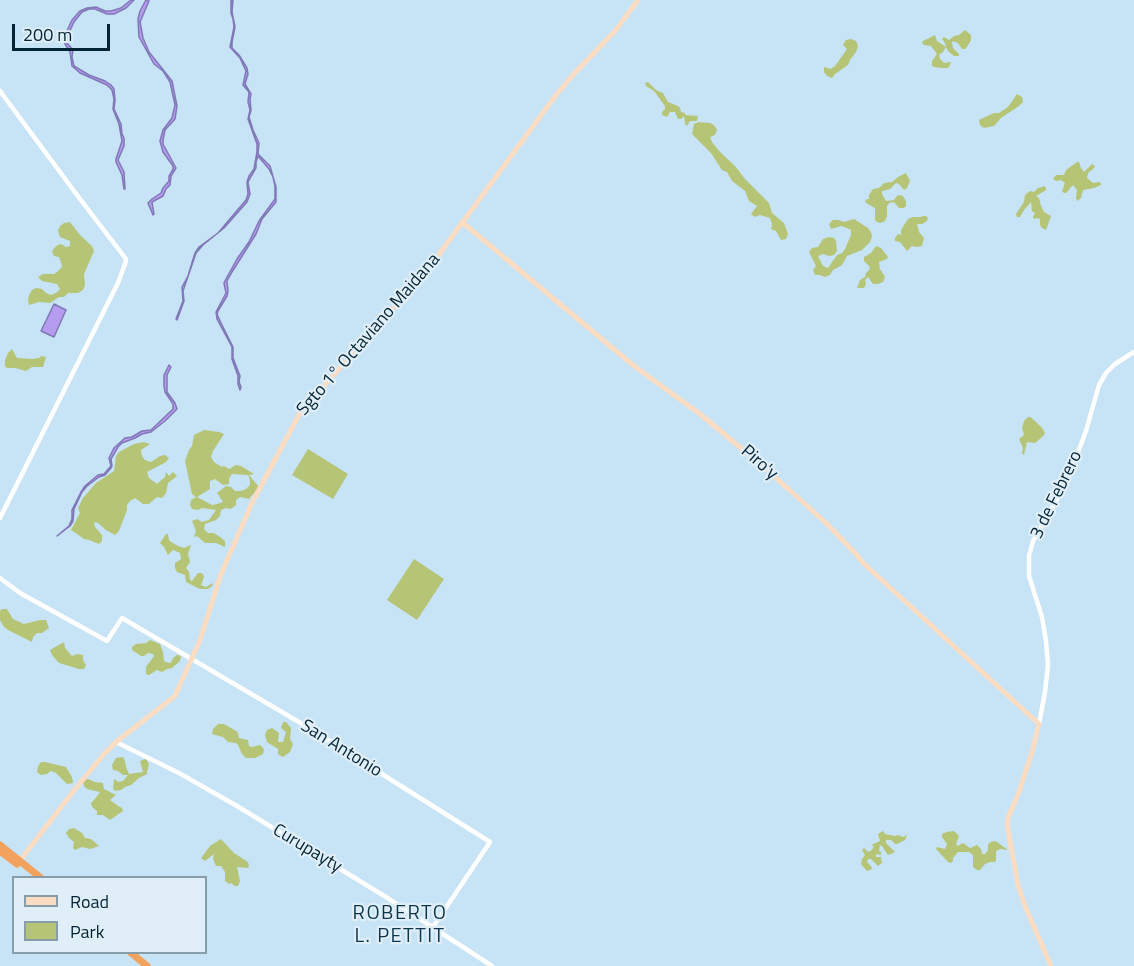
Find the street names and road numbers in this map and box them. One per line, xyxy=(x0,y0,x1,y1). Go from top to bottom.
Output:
street label: Sgto 1° Octaviano Maidana xyxy=(293,250,445,420)
street label: Piro'y xyxy=(736,441,782,485)
street label: 3 de Febrero xyxy=(1026,448,1088,542)
street label: San Antonio xyxy=(296,716,386,782)
street label: Curupayty xyxy=(268,820,346,878)

